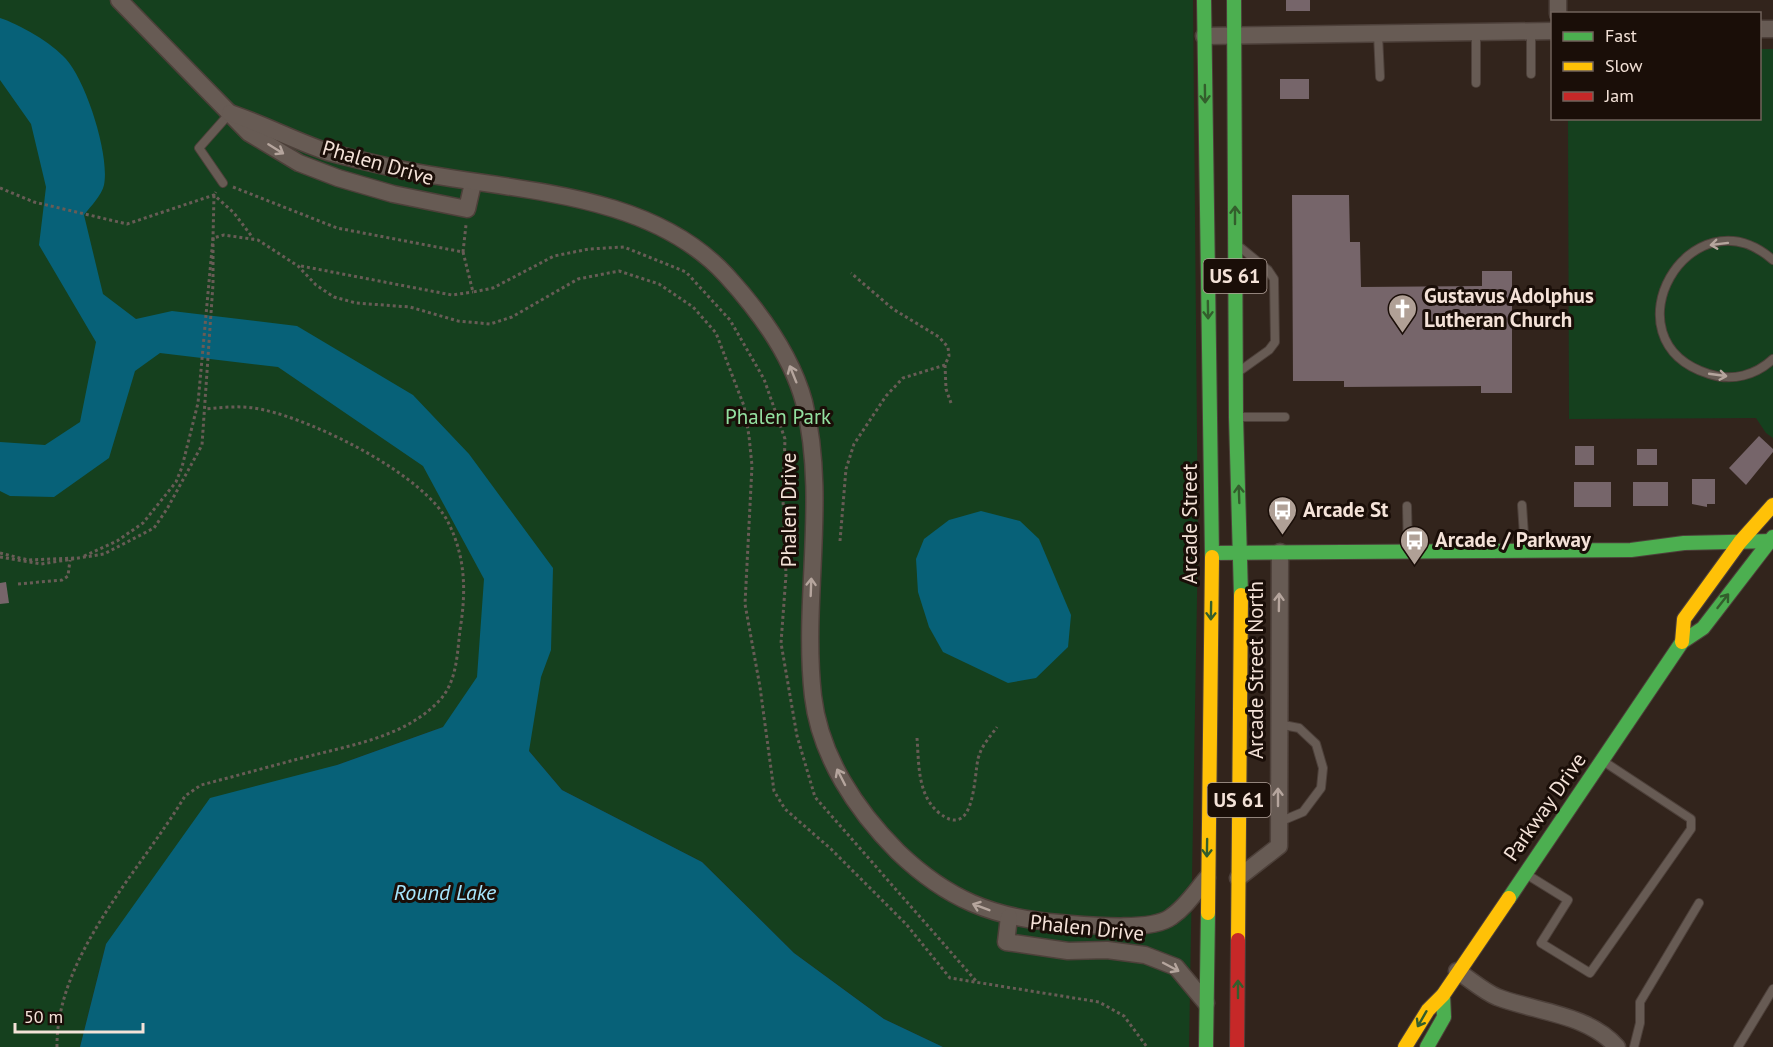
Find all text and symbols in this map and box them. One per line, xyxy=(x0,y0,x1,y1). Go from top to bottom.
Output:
legend xyxy=(1551,12,1761,120)
text: Fast xyxy=(1605,24,1637,47)
text: Slow xyxy=(1605,54,1643,77)
one-way arrow xyxy=(1199,84,1211,104)
text: Jam xyxy=(1604,84,1634,107)
street label: Phalen Drive xyxy=(319,134,437,191)
one-way arrow xyxy=(267,142,284,155)
one-way arrow xyxy=(1229,205,1241,225)
one-way arrow xyxy=(1710,239,1730,250)
road number: US 61 xyxy=(1204,259,1266,293)
place label: Gustavus Adolphus Lutheran Church xyxy=(1424,282,1594,333)
church icon: Gustavus Adolphus Lutheran Church xyxy=(1387,292,1419,334)
one-way arrow xyxy=(1202,300,1214,320)
one-way arrow xyxy=(787,366,798,384)
one-way arrow xyxy=(1708,370,1728,381)
park label: Phalen Park xyxy=(725,403,831,430)
street label: Phalen Drive xyxy=(775,453,802,567)
street label: Arcade Street xyxy=(1176,464,1203,584)
one-way arrow xyxy=(1233,484,1245,504)
bus stop icon: Arcade St xyxy=(1266,494,1298,536)
place label: Arcade St xyxy=(1303,496,1389,523)
bus stop icon: Arcade / Parkway xyxy=(1398,524,1430,566)
place label: Arcade / Parkway xyxy=(1435,526,1592,553)
one-way arrow xyxy=(806,578,817,598)
street label: Arcade Street North xyxy=(1242,581,1269,759)
one-way arrow xyxy=(1274,592,1285,612)
one-way arrow xyxy=(1717,594,1730,610)
one-way arrow xyxy=(1205,601,1217,621)
street label: Parkway Drive xyxy=(1497,747,1592,866)
one-way arrow xyxy=(835,769,847,786)
road number: US 61 xyxy=(1208,783,1270,817)
one-way arrow xyxy=(1272,787,1284,807)
one-way arrow xyxy=(1202,838,1213,858)
water label: Round Lake xyxy=(394,878,497,906)
one-way arrow xyxy=(972,901,990,912)
street label: Phalen Drive xyxy=(1029,908,1145,947)
one-way arrow xyxy=(1162,961,1180,973)
one-way arrow xyxy=(1232,979,1243,999)
scale bar xyxy=(15,996,142,1034)
text: 50 m xyxy=(24,1005,63,1028)
one-way arrow xyxy=(1416,1010,1428,1027)

